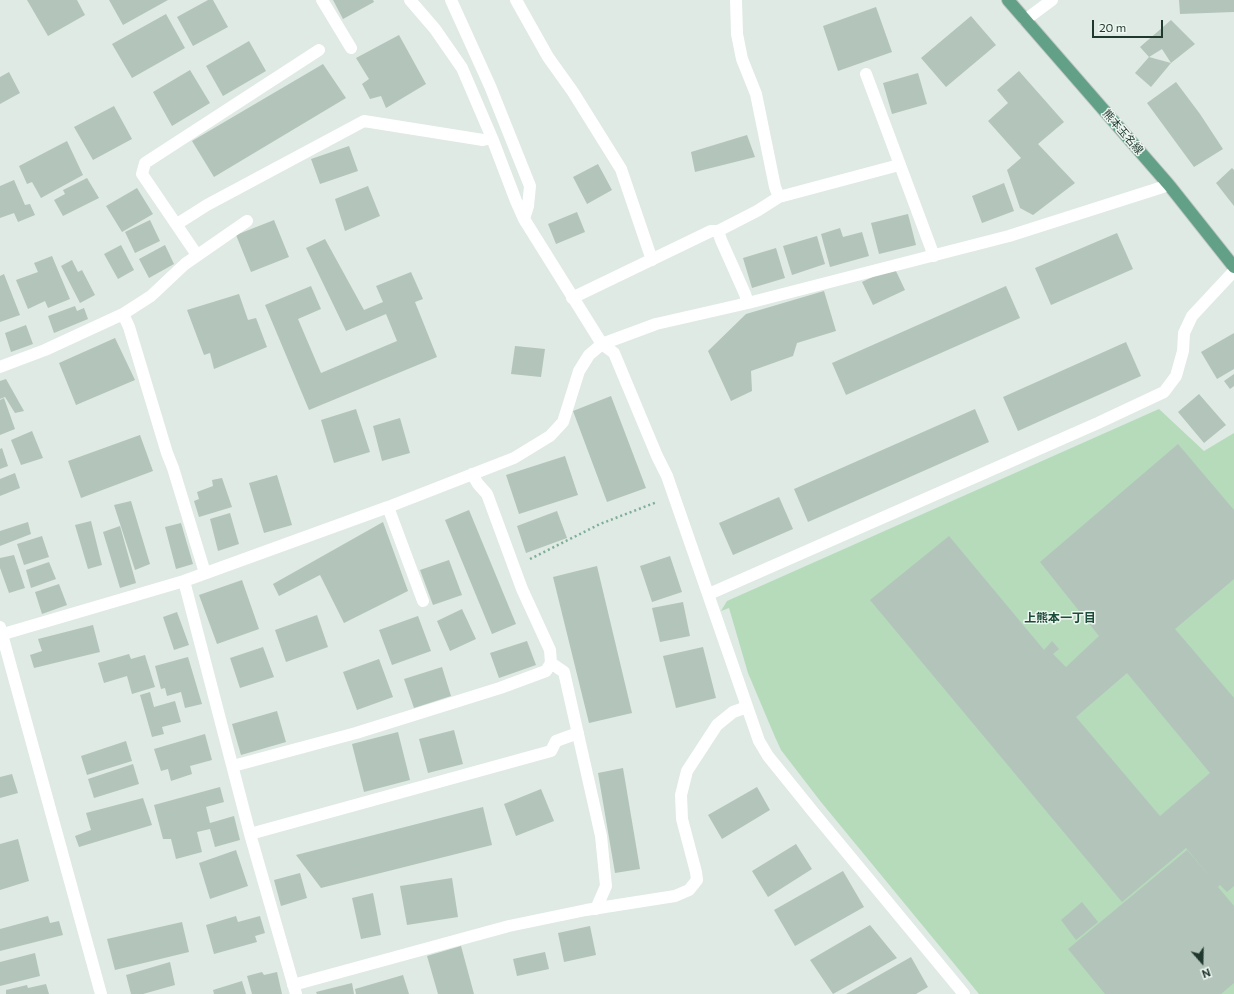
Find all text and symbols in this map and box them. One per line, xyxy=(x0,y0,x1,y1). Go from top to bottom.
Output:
scale bar xyxy=(1094,12,1165,38)
text: 20 m xyxy=(1099,20,1126,34)
street label: 熊本玉名線 xyxy=(1100,107,1146,157)
district label: 上熊本一丁目 xyxy=(1024,611,1096,625)
north arrow xyxy=(1182,942,1222,982)
text: N xyxy=(1200,966,1212,981)

